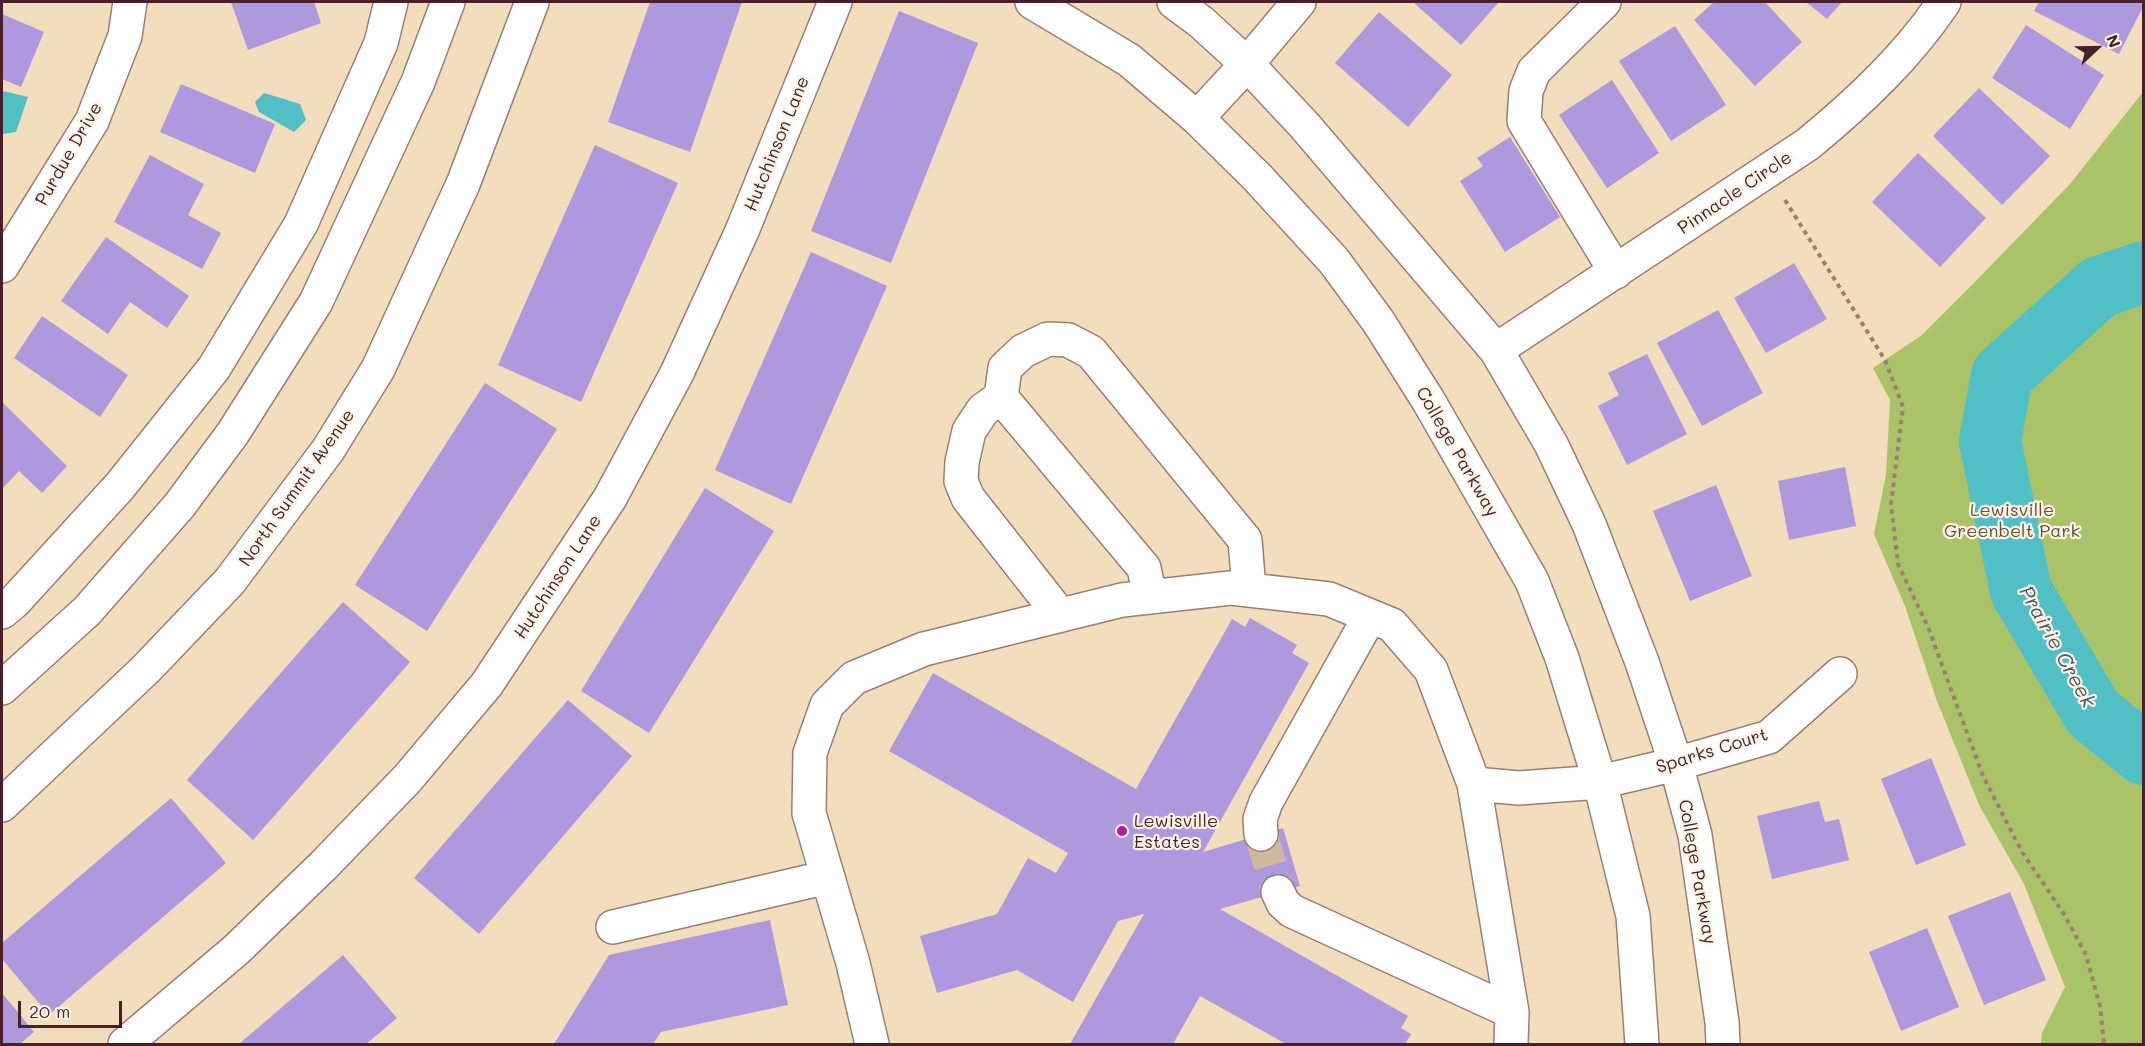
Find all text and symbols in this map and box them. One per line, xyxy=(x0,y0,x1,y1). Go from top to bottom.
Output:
north arrow xyxy=(2067,18,2127,78)
text: N xyxy=(2102,32,2126,51)
street label: Hutchinson Lane xyxy=(740,73,814,215)
street label: Purdue Drive xyxy=(31,99,107,209)
street label: Pinnacle Circle xyxy=(1674,147,1796,239)
street label: College Parkway xyxy=(1411,383,1503,521)
street label: North Summit Avenue xyxy=(235,405,359,571)
park label: Lewisville Greenbelt Park xyxy=(1944,499,2080,542)
street label: Hutchinson Lane xyxy=(510,511,606,643)
water label: Prairie Creek xyxy=(2014,582,2100,712)
street label: Sparks Court xyxy=(1653,724,1771,778)
street label: College Parkway xyxy=(1674,798,1720,946)
place label: Lewisville Estates xyxy=(1134,810,1218,852)
marker: Lewisville Estates xyxy=(1115,824,1129,838)
scale bar xyxy=(21,989,124,1027)
text: 20 m xyxy=(29,999,70,1023)

